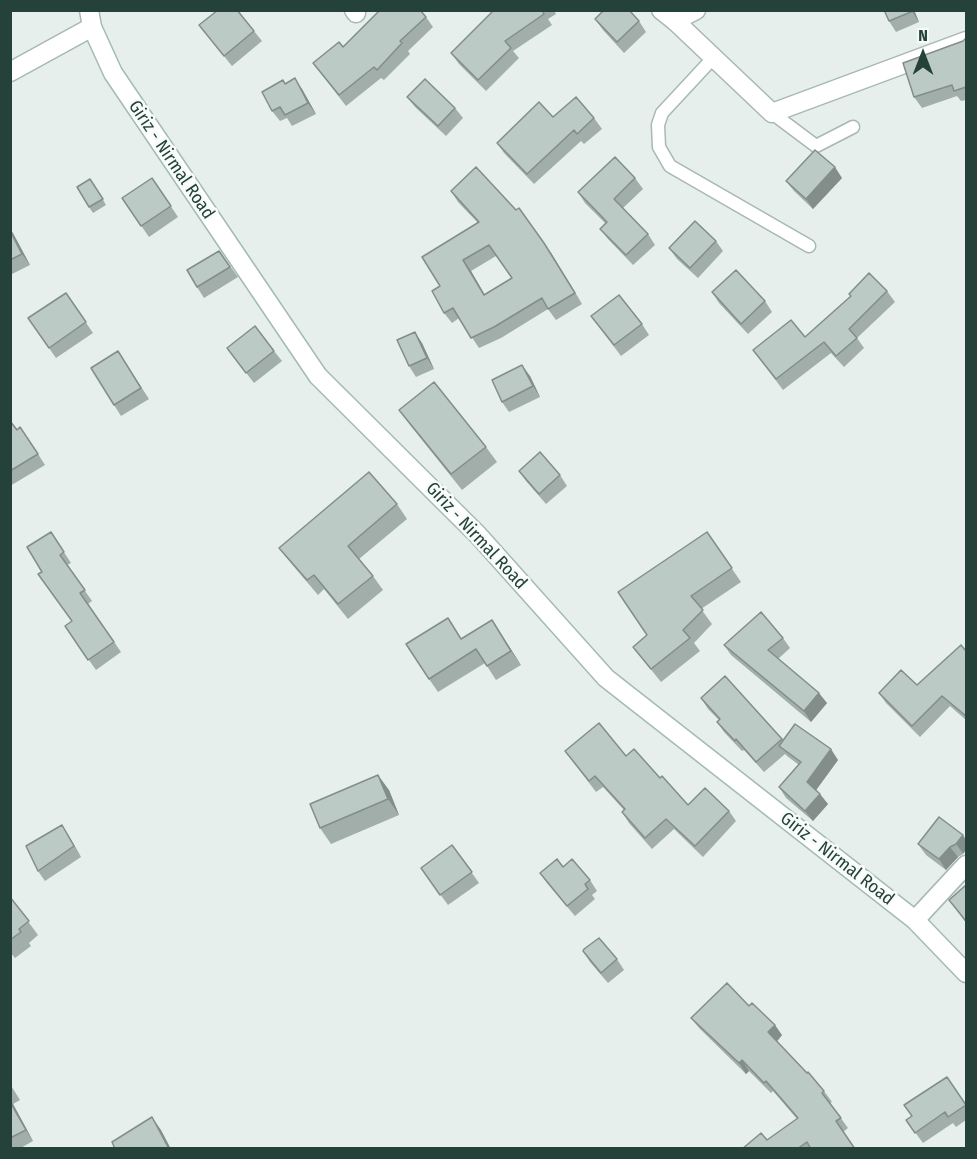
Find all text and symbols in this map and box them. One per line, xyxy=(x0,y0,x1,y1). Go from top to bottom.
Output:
north arrow xyxy=(893,24,953,84)
text: N xyxy=(918,26,928,45)
street label: Giriz - Nirmal Road xyxy=(123,97,219,223)
street label: Giriz - Nirmal Road xyxy=(421,478,531,594)
street label: Giriz - Nirmal Road xyxy=(776,808,898,910)

